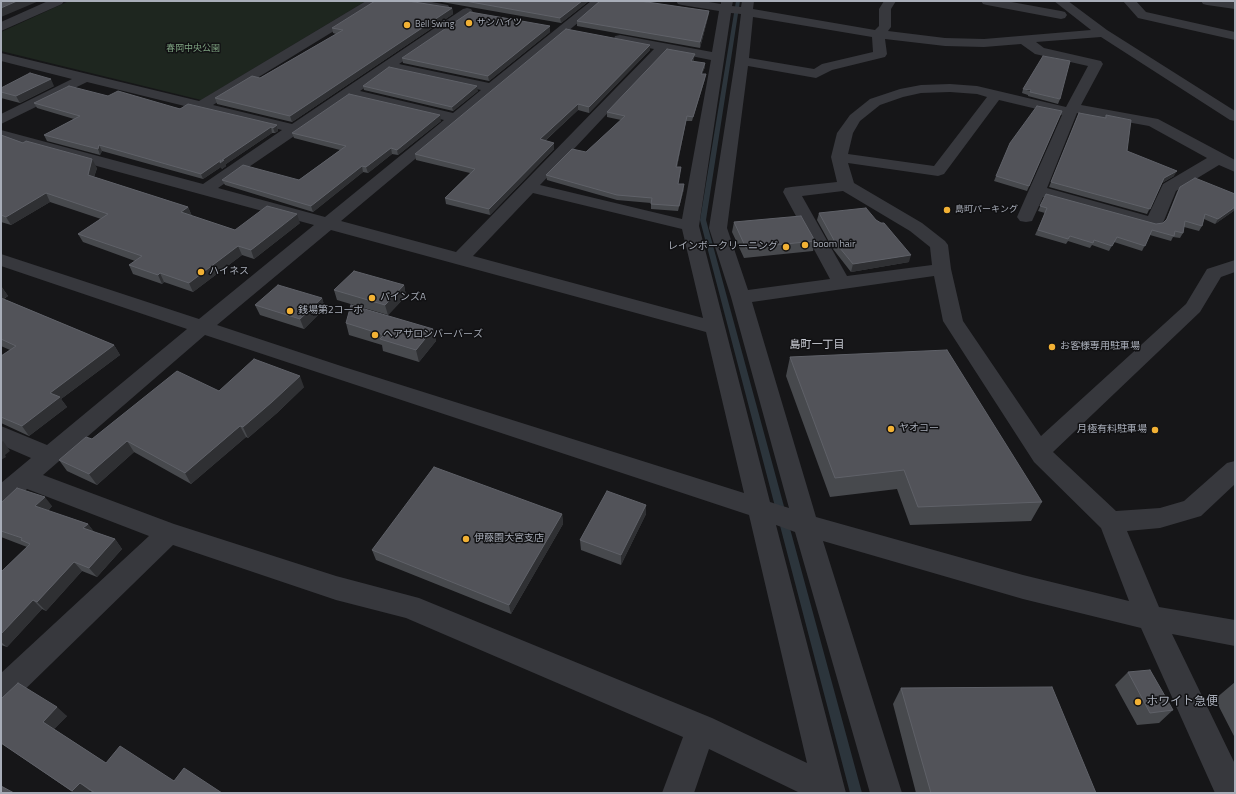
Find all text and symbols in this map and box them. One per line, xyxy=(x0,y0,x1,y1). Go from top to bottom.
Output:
marker: サンハイツ xyxy=(464,18,474,28)
place label: サンハイツ xyxy=(477,18,522,28)
marker: Bell Swing xyxy=(402,20,412,30)
place label: Bell Swing xyxy=(415,20,454,30)
park label: 春岡中央公園 xyxy=(166,44,220,54)
marker: 島町パーキング xyxy=(942,205,952,215)
place label: 島町パーキング xyxy=(955,205,1018,215)
place label: boom hair xyxy=(813,239,855,251)
marker: boom hair xyxy=(800,240,810,250)
place label: レインボークリーニング xyxy=(668,241,778,253)
marker: レインボークリーニング xyxy=(781,242,791,252)
place label: ハイネス xyxy=(209,266,249,278)
marker: ハイネス xyxy=(196,267,206,277)
place label: パインズA xyxy=(380,292,426,304)
marker: パインズA xyxy=(367,293,377,303)
place label: 銭場第2コーポ xyxy=(298,305,364,317)
marker: 銭場第2コーポ xyxy=(285,306,295,316)
place label: ヘアサロンバーバーズ xyxy=(383,329,483,341)
marker: ヘアサロンバーバーズ xyxy=(370,330,380,340)
district label: 島町一丁目 xyxy=(790,338,844,352)
place label: お客様専用駐車場 xyxy=(1060,341,1140,353)
marker: お客様専用駐車場 xyxy=(1047,342,1057,352)
place label: ヤオコー xyxy=(899,423,939,435)
marker: ヤオコー xyxy=(886,424,896,434)
place label: 月極有料駐車場 xyxy=(1077,424,1147,436)
marker: 月極有料駐車場 xyxy=(1150,425,1160,435)
place label: 伊藤園大宮支店 xyxy=(474,533,544,545)
marker: 伊藤園大宮支店 xyxy=(461,534,471,544)
place label: ホワイト急便 xyxy=(1146,695,1218,709)
marker: ホワイト急便 xyxy=(1133,697,1143,707)

